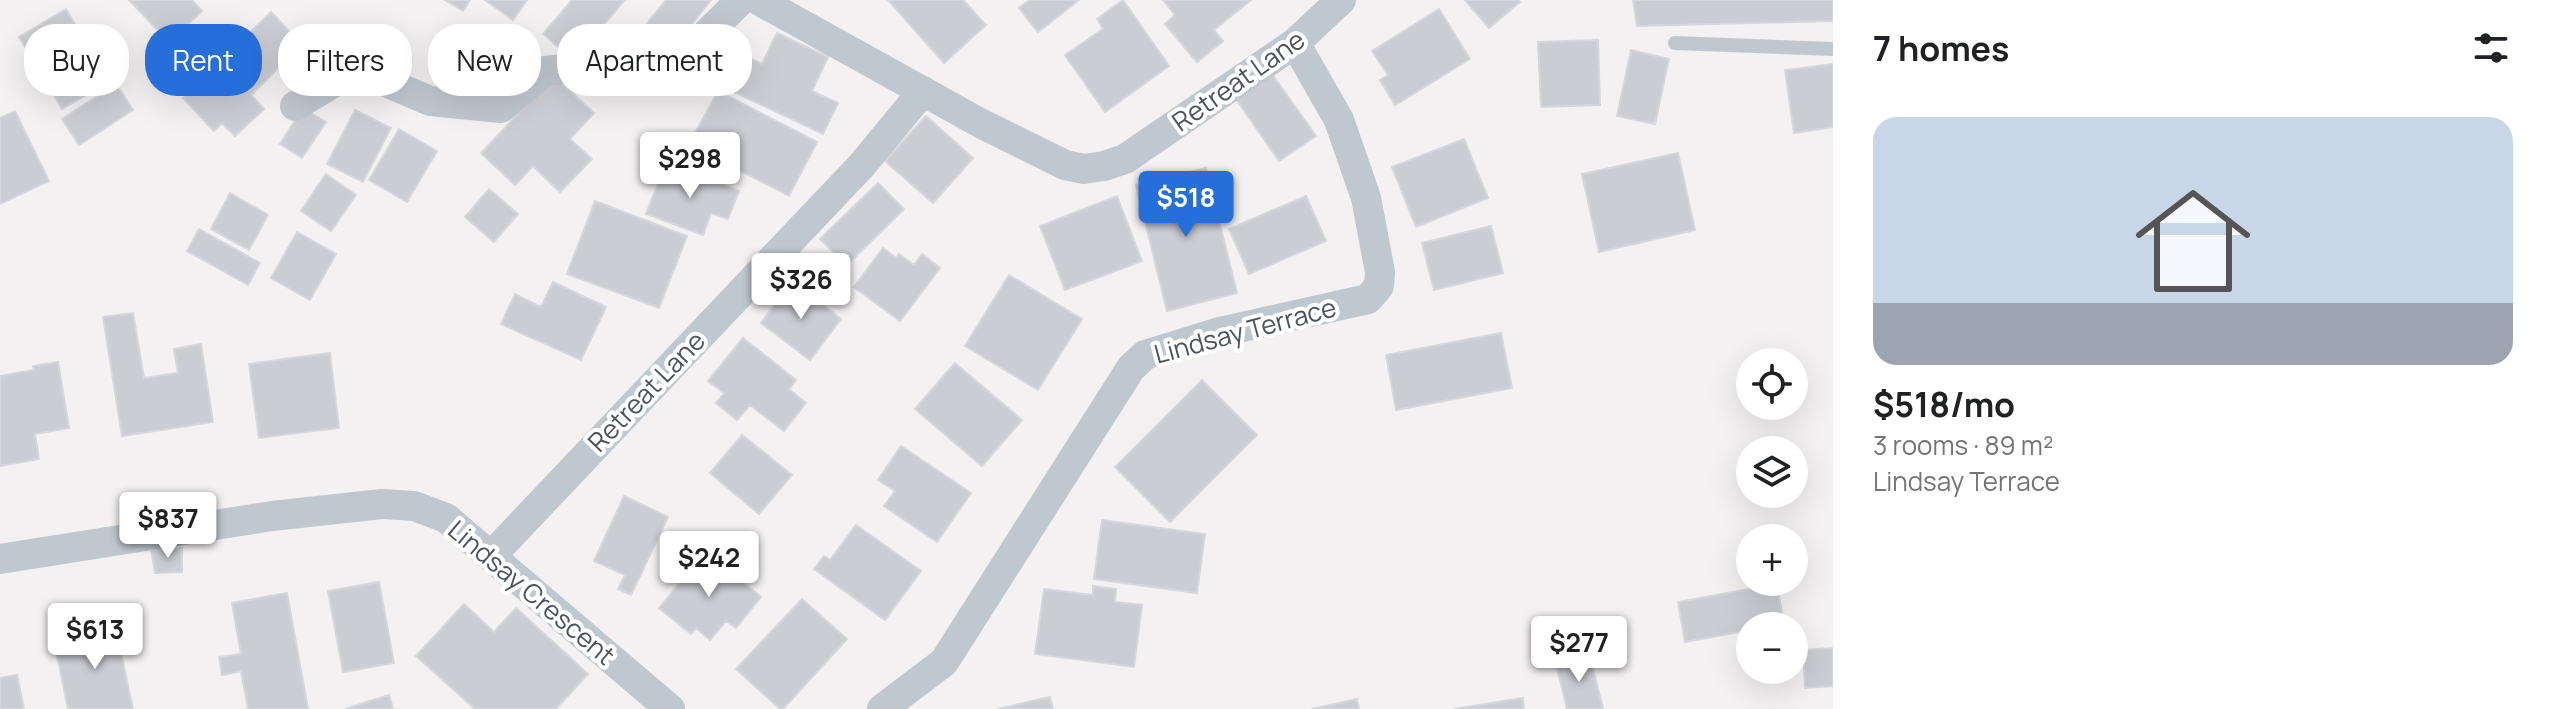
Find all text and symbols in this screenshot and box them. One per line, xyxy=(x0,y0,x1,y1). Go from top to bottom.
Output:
street label: Retreat Lane xyxy=(1164,21,1312,139)
chip: Buy xyxy=(24,24,129,96)
chip: Rent xyxy=(145,24,262,96)
chip: Filters xyxy=(278,24,412,96)
chip: New xyxy=(428,24,541,96)
chip: Apartment xyxy=(557,24,752,96)
text: 7 homes xyxy=(1873,25,2009,71)
icon: filters xyxy=(2469,26,2513,70)
pin: $298 xyxy=(643,132,737,200)
text: $298 xyxy=(658,140,722,176)
icon: home xyxy=(2121,169,2265,313)
pin: $518 xyxy=(1139,171,1233,239)
text: $518 xyxy=(1157,179,1215,215)
pin: $326 xyxy=(754,253,848,321)
text: $326 xyxy=(769,261,833,297)
street label: Lindsay Terrace xyxy=(1150,288,1340,372)
street label: Retreat Lane xyxy=(579,323,713,459)
map controls xyxy=(1736,348,1808,684)
button: locate xyxy=(1736,348,1808,420)
text: $518/mo xyxy=(1873,381,2015,427)
text: 3 rooms · 89 m² xyxy=(1873,427,2053,463)
button: layers xyxy=(1736,436,1808,508)
text: Lindsay Terrace xyxy=(1873,463,2060,499)
pin: $837 xyxy=(121,492,215,560)
text: $837 xyxy=(137,500,199,536)
street label: Lindsay Crescent xyxy=(441,512,623,672)
button: + xyxy=(1736,524,1808,596)
pin: $242 xyxy=(662,531,756,599)
text: $242 xyxy=(678,539,740,575)
pin: $613 xyxy=(48,603,142,671)
text: $613 xyxy=(66,611,124,647)
button: − xyxy=(1736,612,1808,684)
pin: $277 xyxy=(1532,616,1626,684)
text: $277 xyxy=(1549,624,1609,660)

